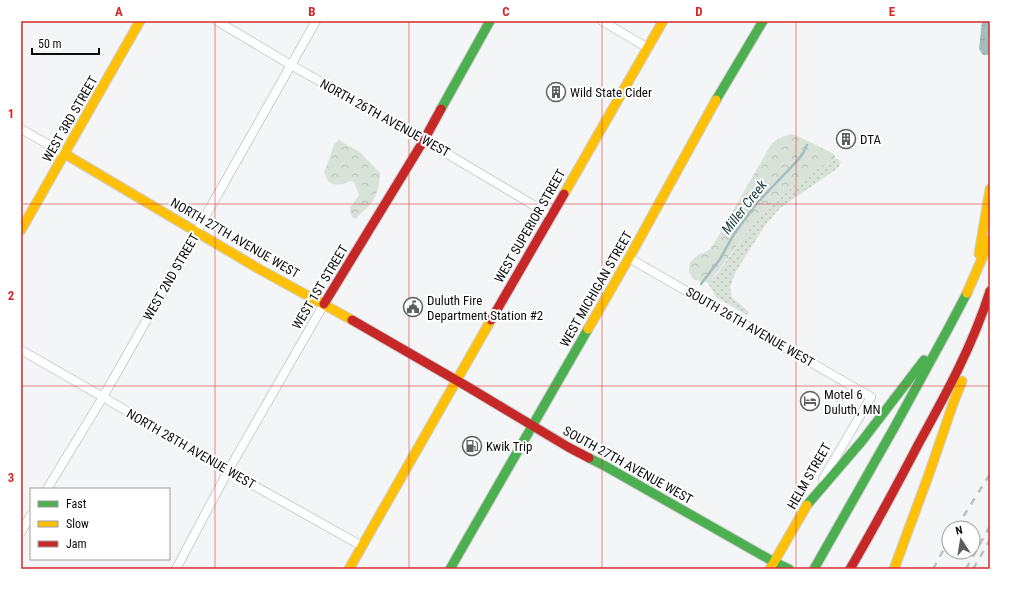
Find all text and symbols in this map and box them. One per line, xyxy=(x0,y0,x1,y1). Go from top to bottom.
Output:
text: A xyxy=(115,4,123,19)
text: B xyxy=(308,4,316,19)
text: C xyxy=(502,4,510,19)
text: D xyxy=(695,4,703,19)
text: E xyxy=(889,4,896,19)
scale bar xyxy=(32,30,99,56)
text: 50 m xyxy=(38,37,62,51)
street label: WEST 3RD STREET xyxy=(39,73,101,165)
street label: NORTH 26TH AVENUE WEST xyxy=(317,76,453,160)
building icon: Wild State Cider xyxy=(545,81,567,103)
place label: Wild State Cider xyxy=(570,85,652,100)
text: 1 xyxy=(8,106,14,121)
building icon: DTA xyxy=(835,128,857,150)
place label: DTA xyxy=(860,132,882,147)
street label: WEST SUPERIOR STREET xyxy=(491,166,569,285)
water label: Miller Creek xyxy=(718,176,770,237)
street label: NORTH 27TH AVENUE WEST xyxy=(168,195,302,281)
street label: WEST MICHIGAN STREET xyxy=(557,228,635,349)
street label: WEST 2ND STREET xyxy=(140,231,202,323)
street label: WEST 1ST STREET xyxy=(289,242,351,332)
street label: SOUTH 26TH AVENUE WEST xyxy=(683,284,817,370)
text: 2 xyxy=(8,288,15,303)
place label: Duluth Fire Department Station #2 xyxy=(427,293,543,323)
public building icon: Duluth Fire Department Station #2 xyxy=(402,296,424,318)
place label: Motel 6 Duluth, MN xyxy=(824,387,881,417)
hotel icon: Motel 6 Duluth, MN xyxy=(799,390,821,412)
street label: NORTH 28TH AVENUE WEST xyxy=(124,406,258,492)
street label: SOUTH 27TH AVENUE WEST xyxy=(561,423,696,507)
fuel station icon: Kwik Trip xyxy=(461,435,483,457)
place label: Kwik Trip xyxy=(486,439,532,454)
street label: HELM STREET xyxy=(784,440,834,512)
text: 3 xyxy=(8,470,14,485)
legend xyxy=(30,488,170,560)
text: Fast xyxy=(66,497,87,511)
text: Slow xyxy=(66,517,89,531)
north arrow xyxy=(941,520,981,560)
text: N xyxy=(954,524,964,538)
text: Jam xyxy=(66,537,87,551)

